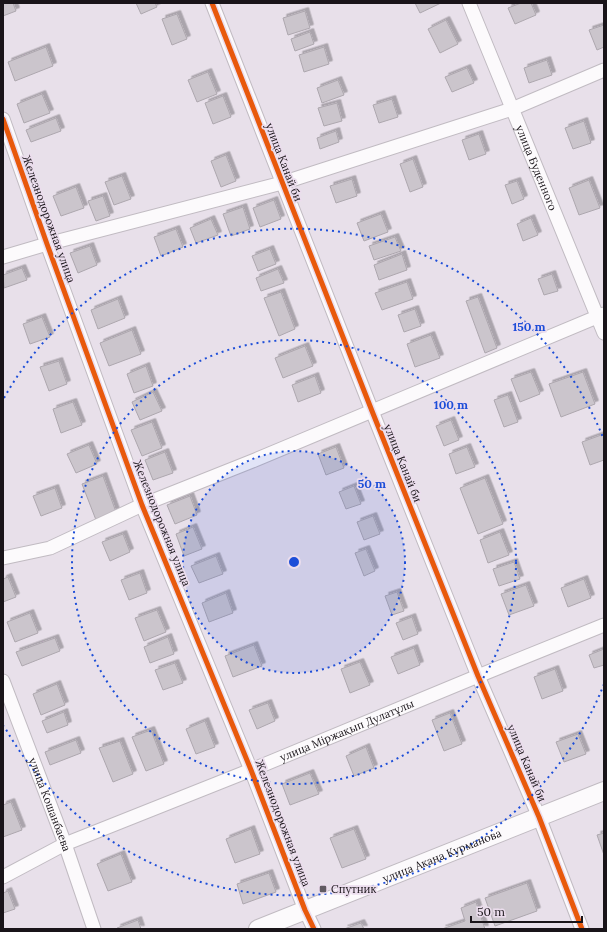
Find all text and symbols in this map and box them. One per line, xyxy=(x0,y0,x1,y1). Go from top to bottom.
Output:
street label: улица Канай би xyxy=(263,121,305,203)
street label: улица Буденного xyxy=(513,123,560,213)
street label: Железнодорожная улица xyxy=(19,153,79,285)
text: 150 m xyxy=(512,319,546,334)
text: 100 m xyxy=(434,397,468,412)
street label: улица Канай би xyxy=(381,422,425,504)
street label: Железнодорожная улица xyxy=(130,458,194,588)
text: 50 m xyxy=(358,476,386,491)
centre of rings xyxy=(287,555,301,569)
street label: улица Міржақып Дулатұлы xyxy=(277,696,416,764)
street label: улица Канай би xyxy=(504,722,550,804)
street label: улица Кошанбаева xyxy=(26,756,74,853)
street label: Железнодорожная улица xyxy=(252,758,314,889)
street label: улица Акана Курманова xyxy=(381,826,504,886)
place label: Спутник xyxy=(331,882,376,896)
marker: Спутник xyxy=(318,884,328,894)
scale bar xyxy=(471,898,582,924)
text: 50 m xyxy=(477,904,505,919)

